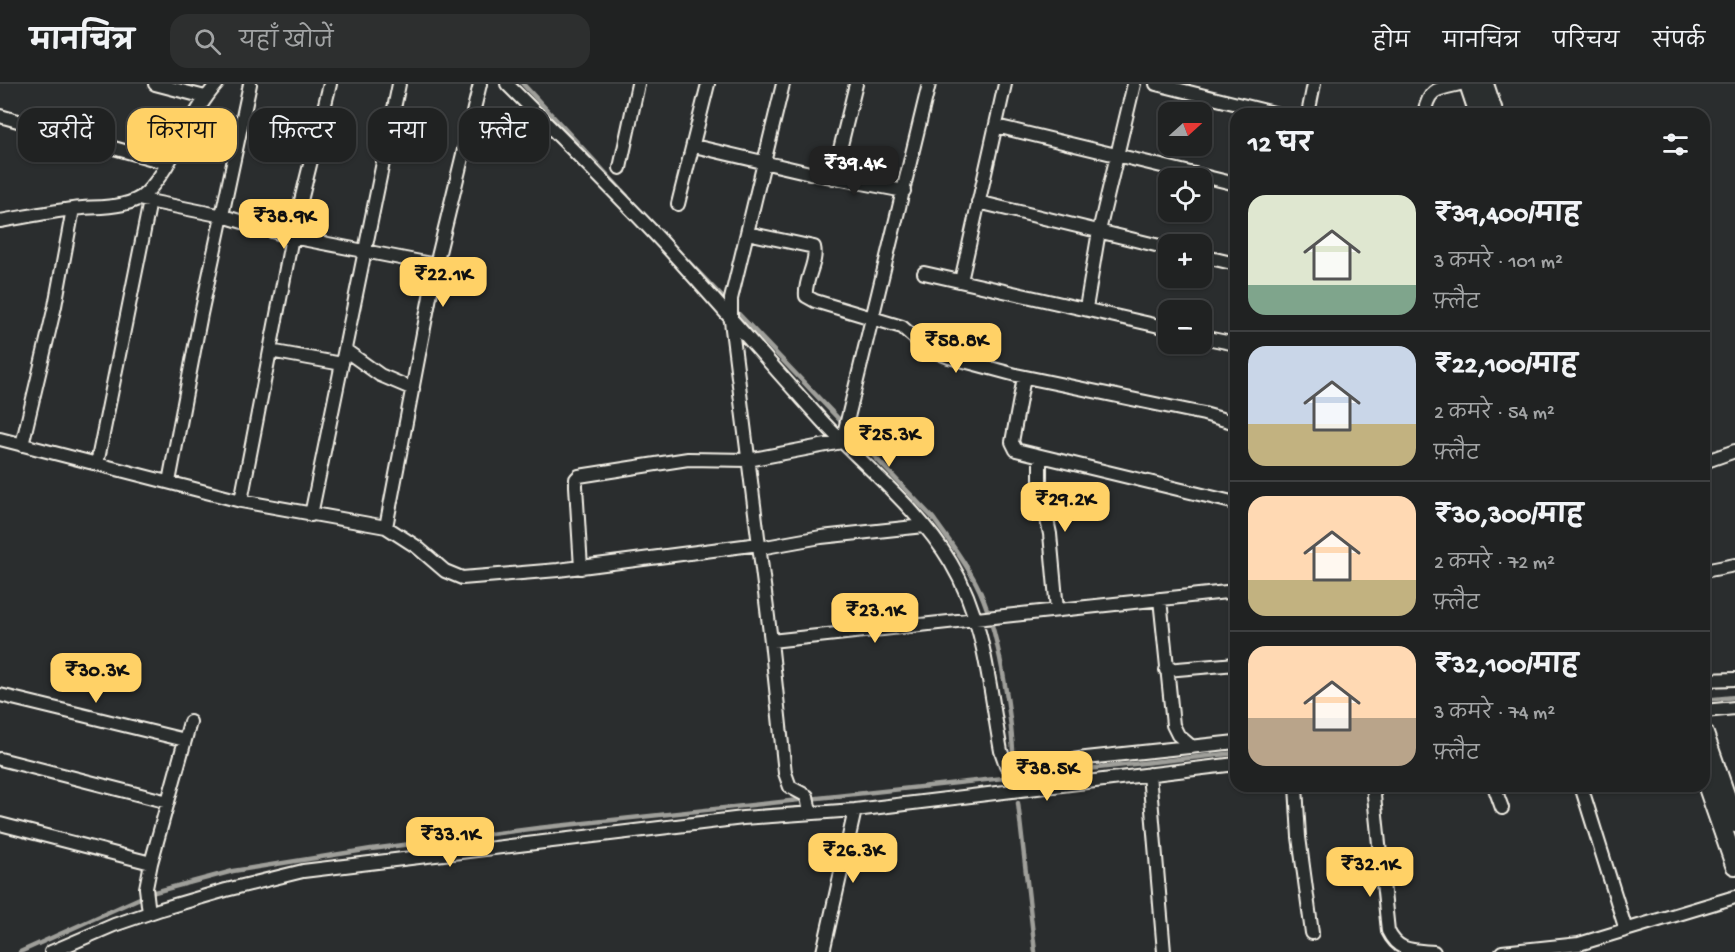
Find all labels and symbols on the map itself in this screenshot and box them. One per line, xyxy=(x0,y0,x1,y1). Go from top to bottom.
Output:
north arrow xyxy=(1158,102,1212,156)
pin: ₹39.4K xyxy=(805,146,903,197)
pin: ₹38.9K xyxy=(235,199,333,250)
pin: ₹22.1K xyxy=(394,257,492,308)
pin: ₹58.8K xyxy=(907,323,1005,374)
pin: ₹25.3K xyxy=(840,417,938,468)
pin: ₹29.2K xyxy=(1016,482,1114,533)
pin: ₹23.1K xyxy=(826,593,924,644)
pin: ₹30.3K xyxy=(47,653,145,704)
pin: ₹38.5K xyxy=(998,751,1096,802)
pin: ₹33.1K xyxy=(401,817,499,868)
pin: ₹26.3K xyxy=(804,833,902,884)
pin: ₹32.1K xyxy=(1321,847,1419,898)

